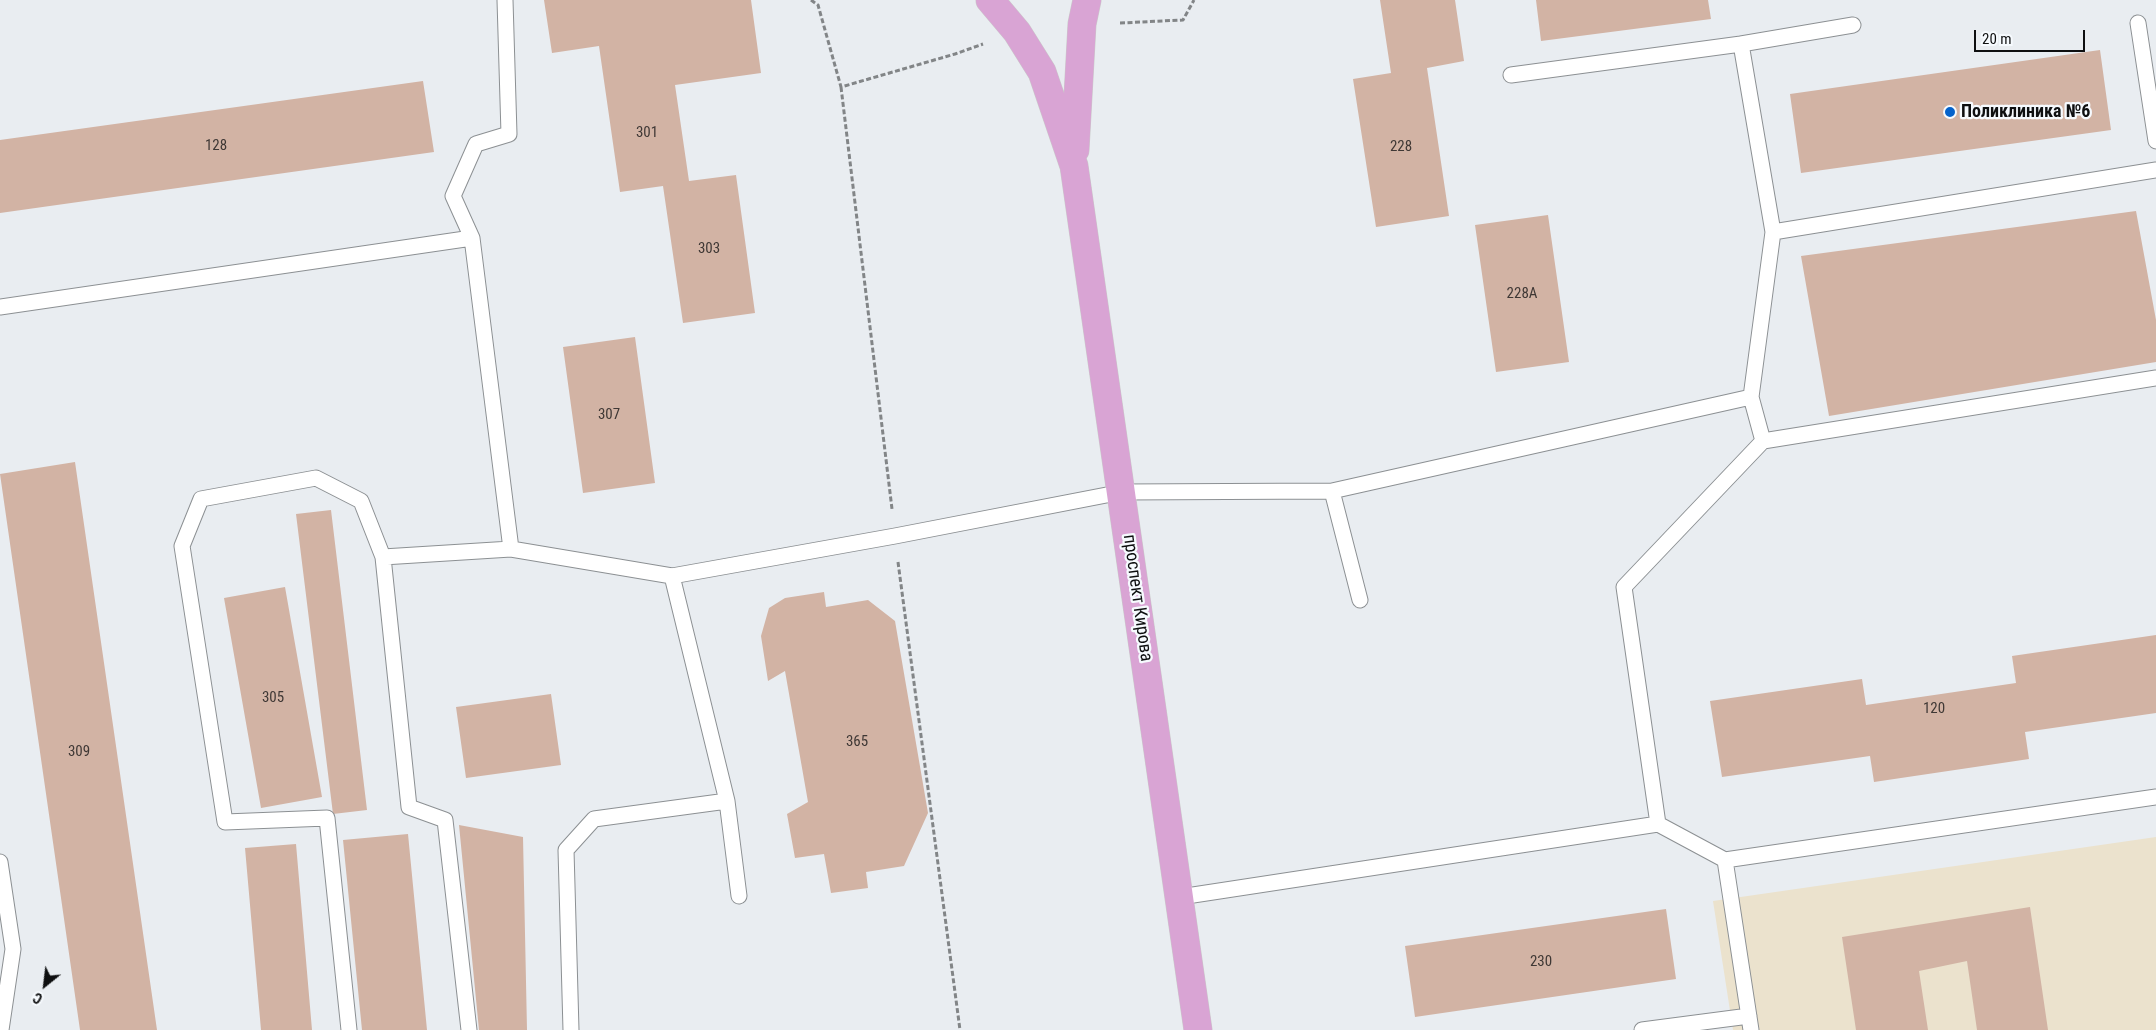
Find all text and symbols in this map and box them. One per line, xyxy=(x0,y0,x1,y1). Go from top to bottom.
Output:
scale bar xyxy=(1976,20,2087,52)
text: 20 m xyxy=(1982,30,2012,48)
place label: Поликлиника №6 xyxy=(1961,101,2090,123)
marker: Поликлиника №6 xyxy=(1943,105,1957,119)
house number: 301 xyxy=(636,124,658,142)
house number: 128 xyxy=(205,137,227,155)
house number: 228 xyxy=(1390,138,1412,156)
house number: 303 xyxy=(698,240,720,258)
house number: 228А xyxy=(1507,285,1537,303)
house number: 307 xyxy=(598,406,620,424)
street label: проспект Кирова xyxy=(1117,533,1157,663)
house number: 305 xyxy=(262,689,284,707)
house number: 120 xyxy=(1923,700,1945,718)
house number: 365 xyxy=(846,733,868,751)
house number: 309 xyxy=(68,743,90,761)
house number: 230 xyxy=(1530,953,1552,971)
north arrow xyxy=(20,960,70,1010)
text: С xyxy=(30,989,45,1007)

